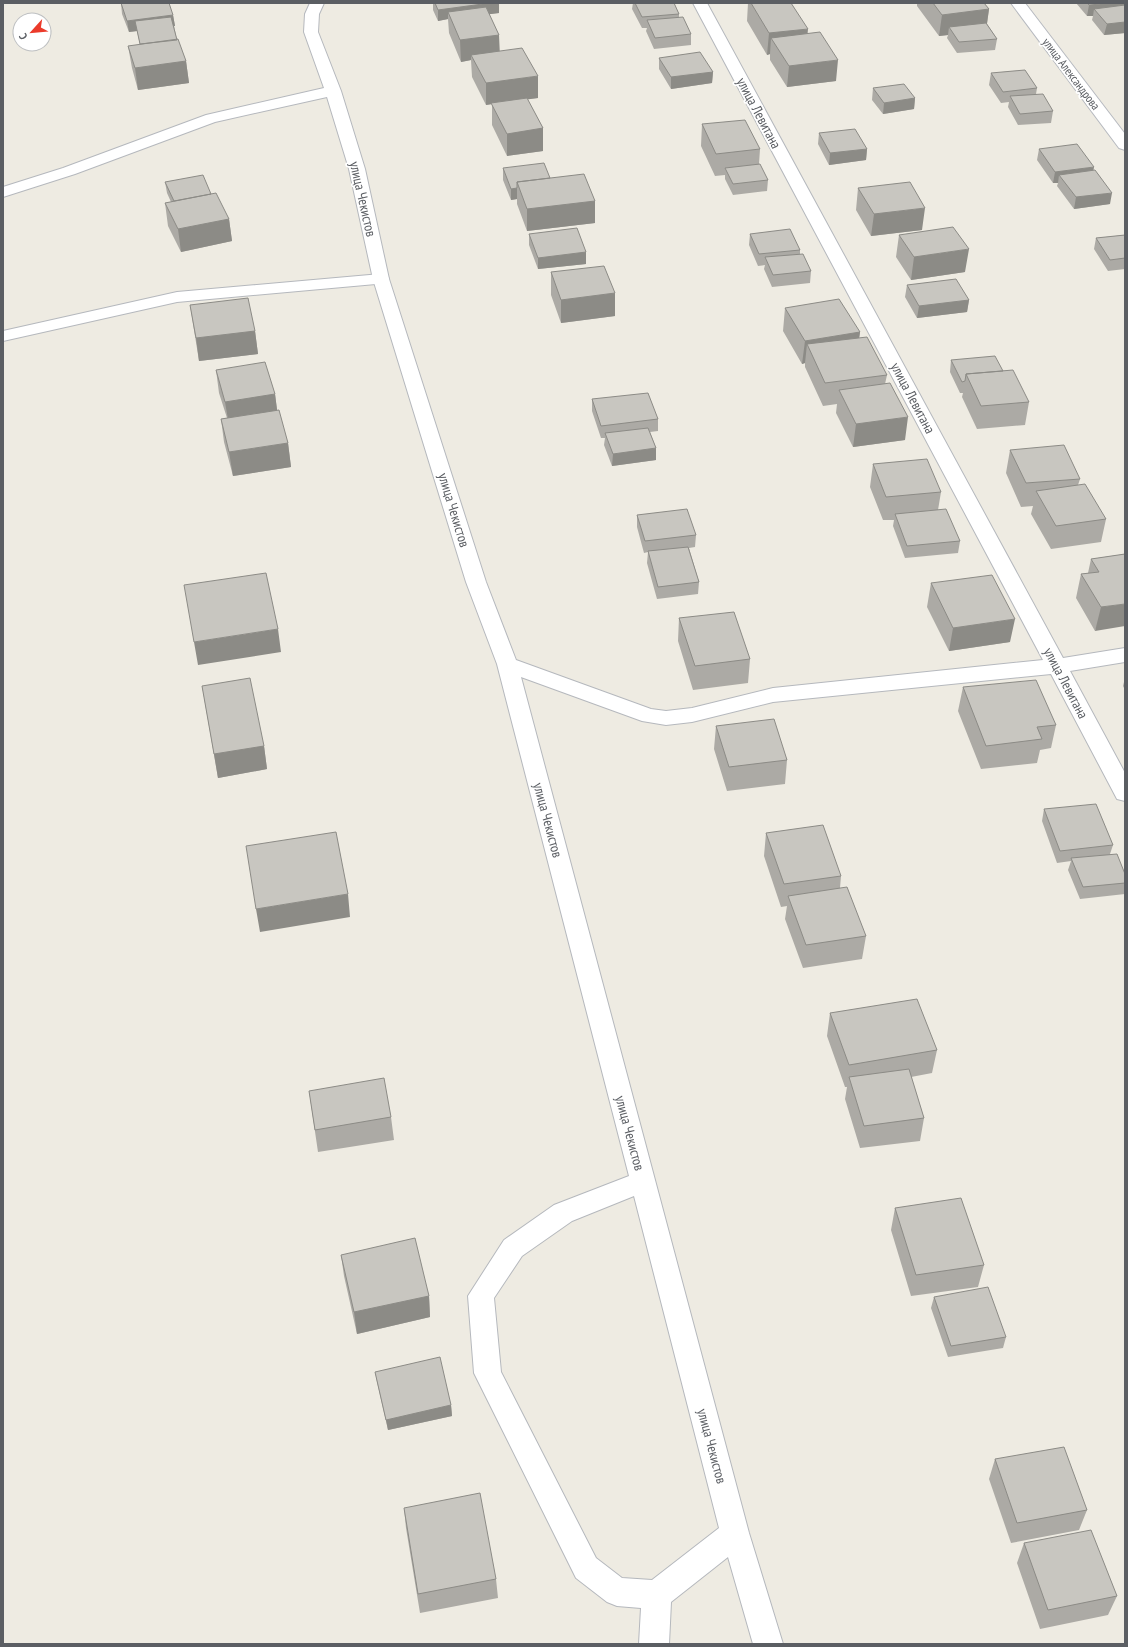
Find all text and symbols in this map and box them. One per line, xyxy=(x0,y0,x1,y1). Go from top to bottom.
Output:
north arrow xyxy=(12,12,52,52)
text: С xyxy=(16,31,30,42)
street label: улица Александрова xyxy=(1039,35,1104,113)
street label: улица Левитана xyxy=(733,74,785,152)
street label: улица Чекистов xyxy=(346,160,380,239)
street label: улица Левитана xyxy=(887,359,939,437)
street label: улица Чекистов xyxy=(434,471,474,550)
street label: улица Левитана xyxy=(1040,644,1092,722)
street label: улица Чекистов xyxy=(529,781,567,860)
street label: улица Чекистов xyxy=(611,1094,649,1173)
street label: улица Чекистов xyxy=(693,1407,731,1486)

